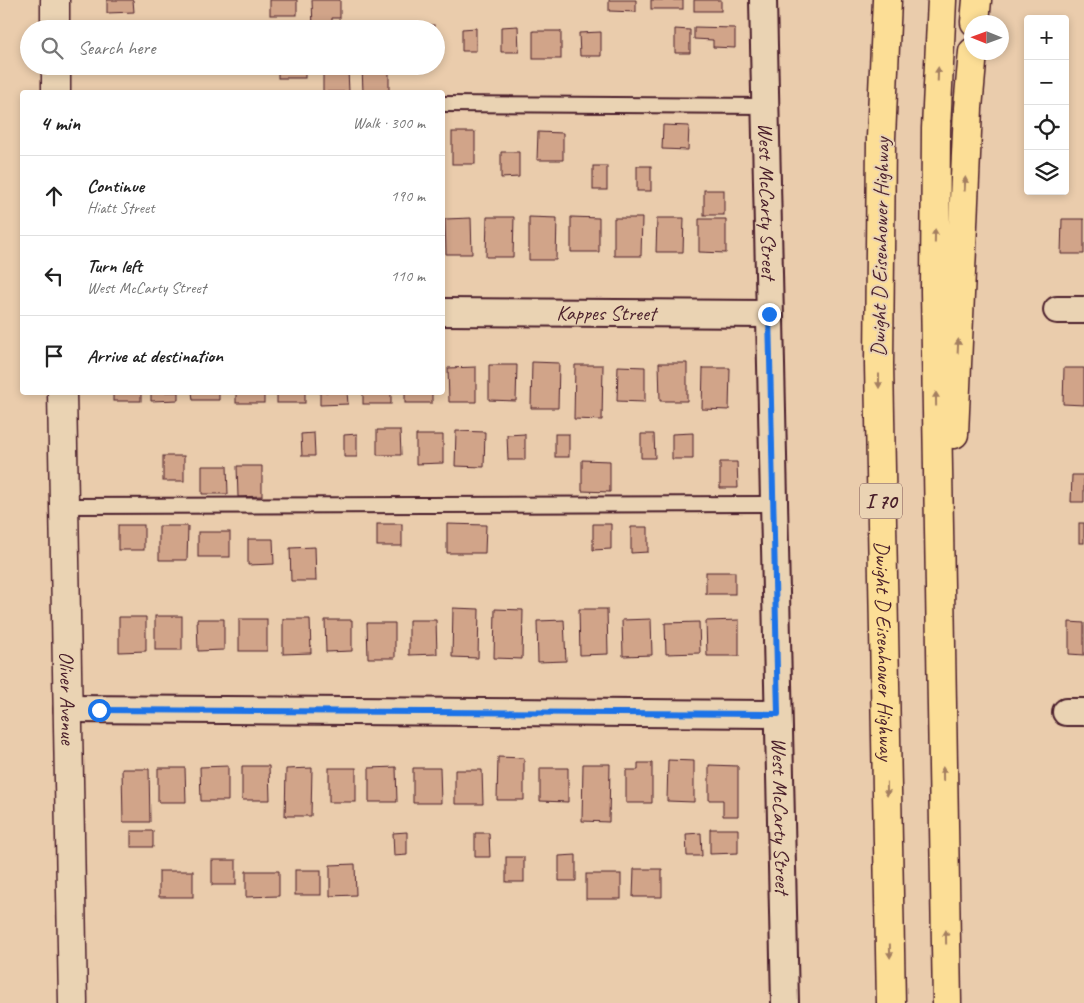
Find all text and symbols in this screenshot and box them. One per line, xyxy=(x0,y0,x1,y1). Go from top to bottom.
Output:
north arrow xyxy=(964,15,1009,60)
map controls xyxy=(1024,15,1069,195)
button: + xyxy=(1024,15,1069,60)
search box xyxy=(20,20,445,75)
icon: search xyxy=(38,34,66,62)
text: Search here xyxy=(78,36,155,60)
button: − xyxy=(1024,60,1069,105)
one-way arrow xyxy=(935,65,943,81)
button: locate xyxy=(1024,105,1069,150)
text: 4 min xyxy=(40,110,80,136)
text: Walk · 300 m xyxy=(353,113,425,133)
street label: West McCarty Street xyxy=(753,123,782,282)
street label: Dwight D Eisenhower Highway xyxy=(865,135,895,357)
button: layers xyxy=(1024,150,1069,195)
text: Continue xyxy=(87,174,144,198)
one-way arrow xyxy=(961,176,969,192)
icon: ahead xyxy=(40,182,68,210)
text: 190 m xyxy=(391,186,425,206)
text: Hiatt Street xyxy=(87,198,155,218)
one-way arrow xyxy=(931,228,939,244)
text: Turn left xyxy=(87,254,142,278)
icon: left xyxy=(40,262,68,290)
text: 110 m xyxy=(391,266,425,286)
text: West McCarty Street xyxy=(87,278,206,298)
street label: Kappes Street xyxy=(556,300,659,326)
route end xyxy=(758,303,781,326)
one-way arrow xyxy=(954,338,962,354)
icon: arrive xyxy=(40,342,68,370)
text: Arrive at destination xyxy=(87,344,223,368)
one-way arrow xyxy=(875,373,883,389)
one-way arrow xyxy=(932,390,940,406)
road number: I 70 xyxy=(860,484,902,518)
street label: Dwight D Eisenhower Highway xyxy=(869,541,899,763)
street label: Oliver Avenue xyxy=(54,651,81,746)
route start xyxy=(88,699,111,722)
street label: West McCarty Street xyxy=(766,737,796,897)
one-way arrow xyxy=(939,766,947,782)
one-way arrow xyxy=(883,781,891,797)
one-way arrow xyxy=(941,929,949,945)
one-way arrow xyxy=(886,943,894,959)

